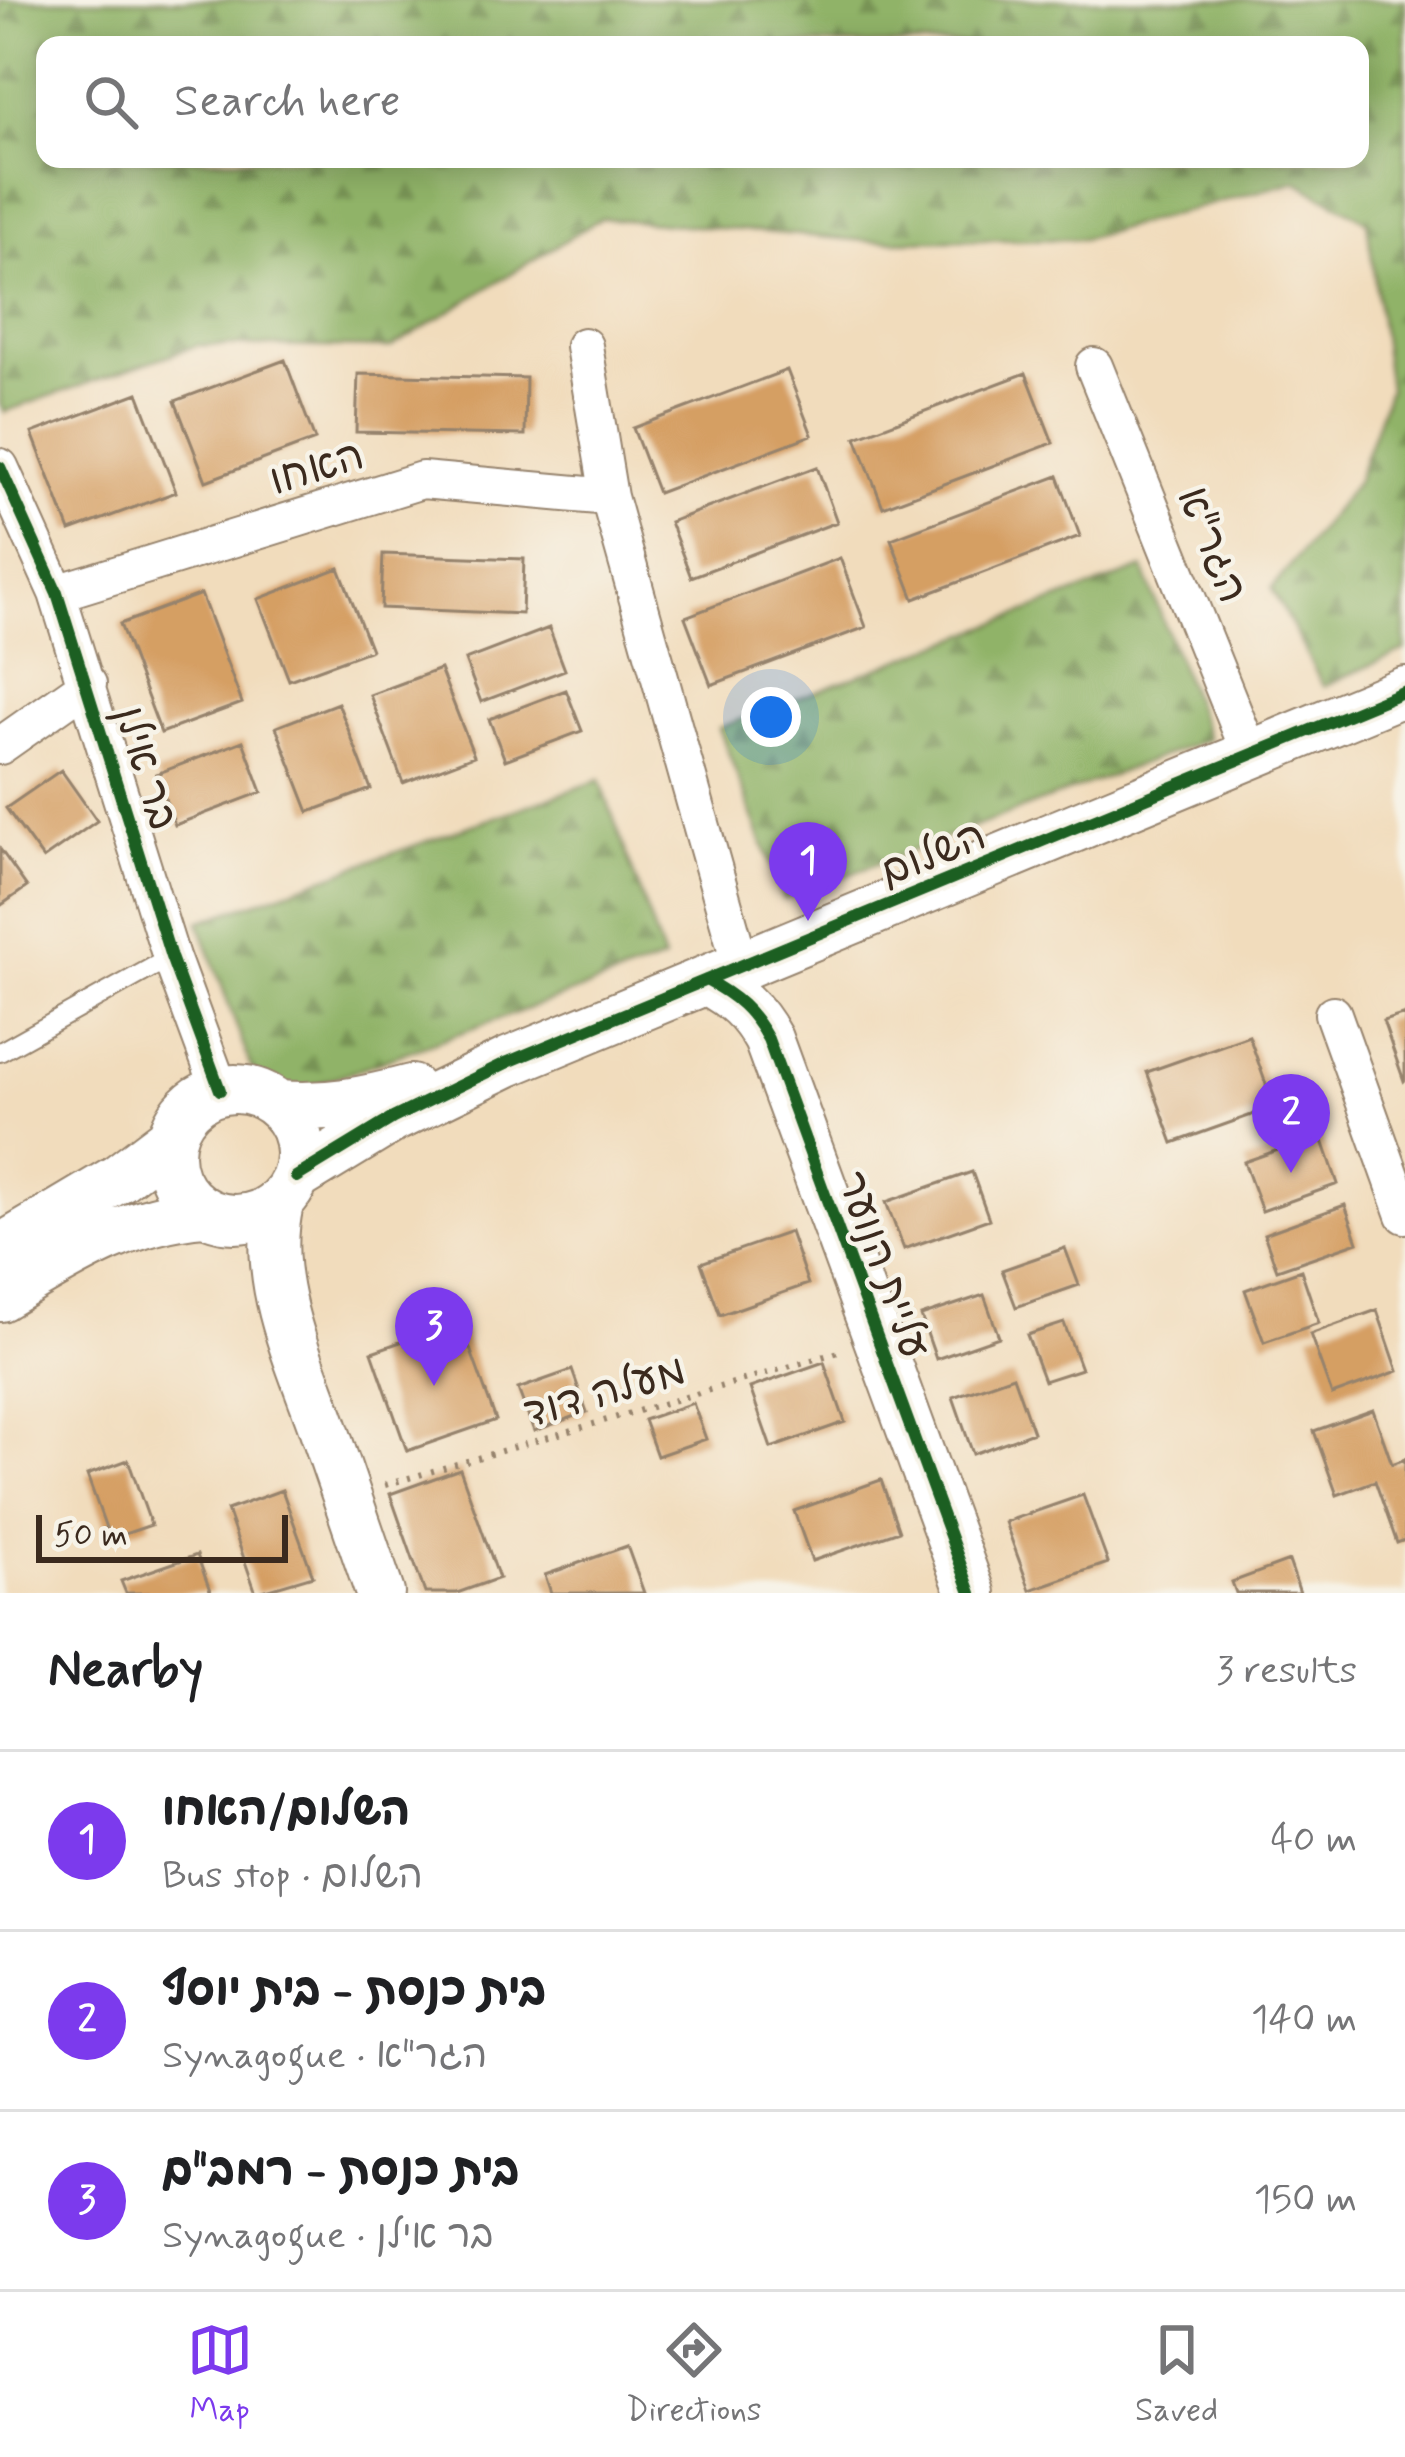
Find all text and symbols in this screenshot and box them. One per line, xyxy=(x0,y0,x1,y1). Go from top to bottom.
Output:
search box xyxy=(36,36,1369,168)
icon: search xyxy=(78,69,144,135)
text: Search here xyxy=(174,73,401,132)
street label: האחו xyxy=(263,429,371,510)
street label: הגר"א xyxy=(1163,479,1259,611)
your location xyxy=(741,687,801,747)
street label: בר אילן xyxy=(100,699,189,837)
street label: השלום xyxy=(872,809,995,901)
pin: 1 xyxy=(769,822,847,921)
pin: 2 xyxy=(1252,1074,1330,1173)
street label: עליית הנוער xyxy=(822,1164,941,1366)
pin: 3 xyxy=(395,1287,473,1386)
street label: מעלה דוד xyxy=(518,1344,692,1443)
scale bar xyxy=(36,1509,288,1562)
text: 50 m xyxy=(54,1514,128,1558)
text: Nearby xyxy=(48,1638,203,1704)
text: 3 results xyxy=(1216,1646,1357,1697)
text: השלום/האחו xyxy=(162,1782,410,1841)
text: 1 xyxy=(78,1815,96,1866)
text: 40 m xyxy=(1270,1815,1357,1866)
text: Bus stop · השלום xyxy=(162,1851,423,1902)
text: בית כנסת - בית יוסף xyxy=(162,1962,546,2021)
text: 2 xyxy=(77,1995,97,2046)
text: 140 m xyxy=(1251,1995,1357,2046)
text: Synagogue · הגר"א xyxy=(162,2031,487,2082)
text: בית כנסת - רמב"ם xyxy=(162,2142,520,2201)
text: 3 xyxy=(78,2175,96,2226)
text: 150 m xyxy=(1254,2175,1357,2226)
text: Synagogue · בר אילן xyxy=(162,2211,493,2262)
tab: Map xyxy=(187,2317,253,2433)
tab: Directions xyxy=(626,2317,762,2433)
tab: Saved xyxy=(1135,2317,1218,2433)

